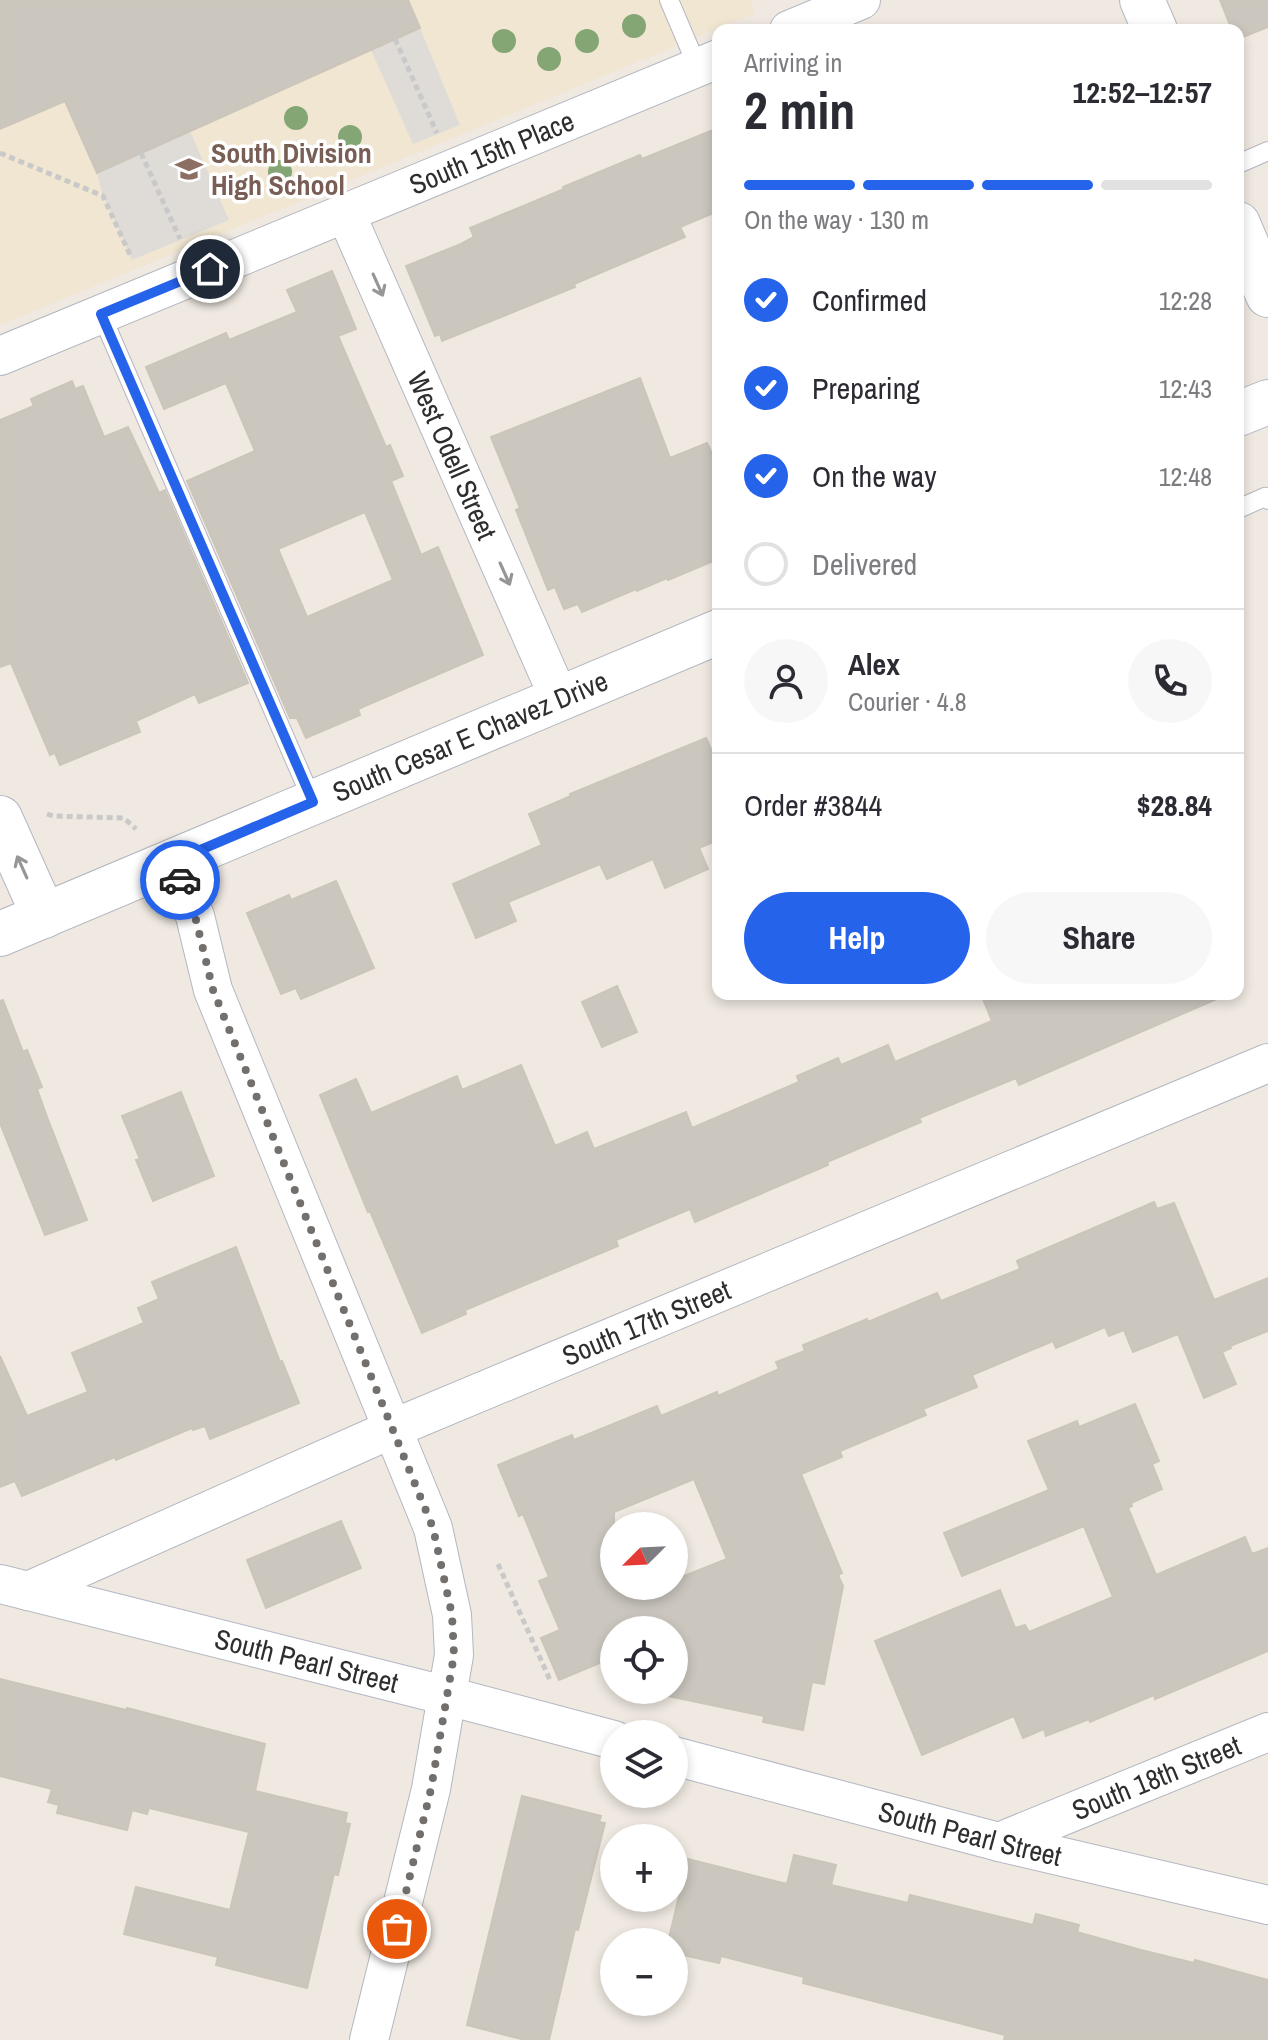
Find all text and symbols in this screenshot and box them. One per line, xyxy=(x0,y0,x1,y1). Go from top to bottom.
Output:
text: Arriving in xyxy=(744,45,842,80)
text: 12:52–12:57 xyxy=(1073,72,1212,112)
text: 2 min xyxy=(744,75,855,145)
street label: South 15th Place xyxy=(403,102,580,204)
place label: South Division High School xyxy=(211,134,372,204)
school or university icon: South Division High School xyxy=(174,154,204,184)
text: On the way · 130 m xyxy=(744,202,929,237)
pin xyxy=(176,235,244,303)
icon: home xyxy=(188,247,232,291)
one-way arrow xyxy=(371,273,386,297)
icon: check xyxy=(744,278,788,322)
text: Confirmed xyxy=(812,280,927,320)
text: 12:28 xyxy=(1159,283,1212,318)
street label: West Odell Street xyxy=(399,366,506,546)
icon: check xyxy=(744,366,788,410)
text: Preparing xyxy=(812,368,920,408)
text: 12:43 xyxy=(1159,371,1212,406)
icon: check xyxy=(744,454,788,498)
text: On the way xyxy=(812,456,936,496)
text: 12:48 xyxy=(1159,459,1212,494)
text: Delivered xyxy=(812,544,917,584)
one-way arrow xyxy=(498,562,513,586)
button: person xyxy=(744,639,828,723)
button: phone xyxy=(1128,639,1212,723)
text: Alex xyxy=(848,644,900,684)
street label: South Cesar E Chavez Drive xyxy=(327,662,613,811)
text: Courier · 4.8 xyxy=(848,684,967,719)
text: Order #3844 xyxy=(744,785,882,825)
text: $28.84 xyxy=(1137,785,1212,825)
courier xyxy=(140,840,220,920)
one-way arrow xyxy=(14,855,29,879)
icon: car xyxy=(158,858,202,902)
button: Help xyxy=(744,892,970,984)
button: Share xyxy=(986,892,1212,984)
street label: South 17th Street xyxy=(556,1271,736,1375)
north arrow xyxy=(600,1512,688,1600)
map controls xyxy=(600,1512,688,2016)
button: locate xyxy=(600,1616,688,1704)
street label: South Pearl Street xyxy=(211,1619,402,1702)
button: layers xyxy=(600,1720,688,1808)
street label: South 18th Street xyxy=(1066,1726,1246,1829)
street label: South Pearl Street xyxy=(874,1792,1065,1875)
button: + xyxy=(600,1824,688,1912)
pin xyxy=(363,1895,431,1963)
icon: bag xyxy=(375,1907,419,1951)
button: − xyxy=(600,1928,688,2016)

